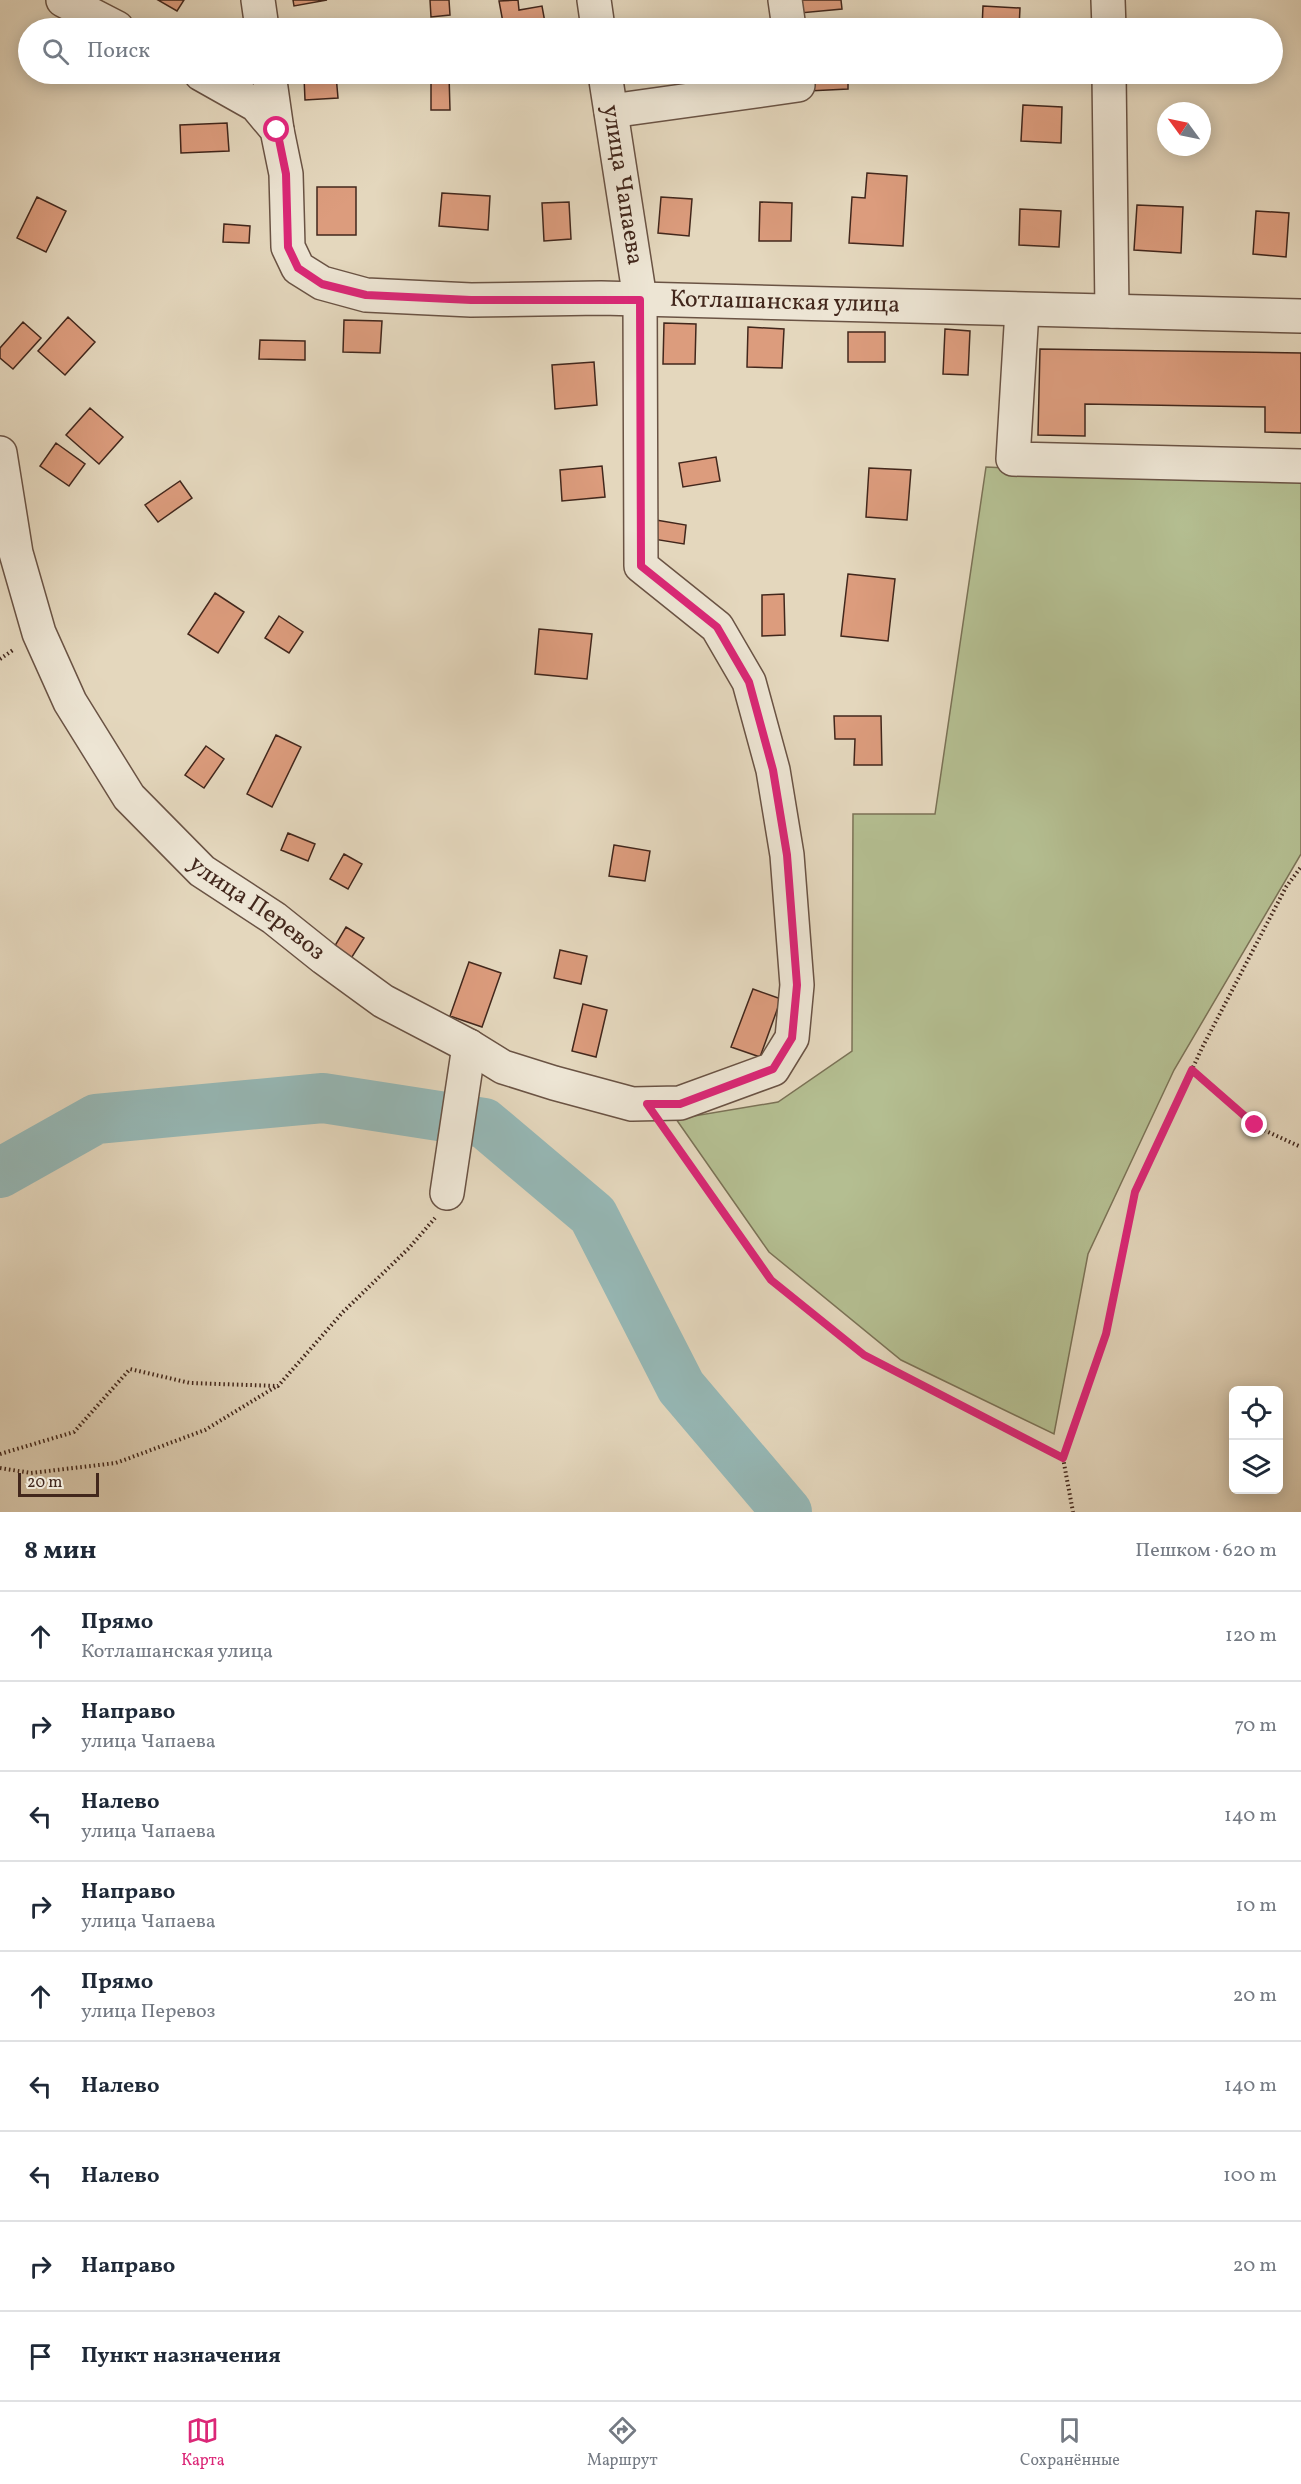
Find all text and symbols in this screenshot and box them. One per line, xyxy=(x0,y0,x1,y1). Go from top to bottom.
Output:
search box xyxy=(18,18,1283,84)
icon: search xyxy=(39,35,72,68)
text: Поиск xyxy=(87,36,150,67)
street label: улица Чапаева xyxy=(593,102,651,268)
north arrow xyxy=(1157,102,1211,156)
route start xyxy=(263,116,289,142)
street label: Котлашанская улица xyxy=(669,283,901,323)
street label: улица Перевоз xyxy=(180,849,332,969)
route end xyxy=(1241,1111,1267,1137)
map controls xyxy=(1229,1386,1283,1494)
button: locate xyxy=(1229,1386,1283,1440)
button: layers xyxy=(1229,1440,1283,1494)
scale bar xyxy=(18,1470,99,1498)
text: 20 m xyxy=(27,1472,62,1494)
text: 8 мин xyxy=(24,1533,96,1569)
text: Пешком · 620 m xyxy=(1135,1537,1277,1565)
text: Прямо xyxy=(81,1607,153,1638)
icon: ahead xyxy=(24,1620,57,1653)
text: 120 m xyxy=(1225,1622,1277,1650)
text: Котлашанская улица xyxy=(81,1638,273,1666)
text: Направо xyxy=(81,1697,175,1728)
icon: right xyxy=(24,1710,57,1743)
text: 70 m xyxy=(1234,1712,1277,1740)
text: улица Чапаева xyxy=(81,1728,216,1756)
text: Налево xyxy=(81,1787,160,1818)
icon: left xyxy=(24,1800,57,1833)
text: 140 m xyxy=(1224,1802,1277,1830)
text: улица Чапаева xyxy=(81,1818,216,1846)
text: Направо xyxy=(81,1877,175,1908)
icon: right xyxy=(24,1890,57,1923)
text: 10 m xyxy=(1236,1892,1277,1920)
text: улица Чапаева xyxy=(81,1908,216,1936)
text: Прямо xyxy=(81,1967,153,1998)
icon: ahead xyxy=(24,1980,57,2013)
text: 20 m xyxy=(1233,1982,1277,2010)
text: улица Перевоз xyxy=(81,1998,215,2026)
icon: left xyxy=(24,2070,57,2103)
text: Налево xyxy=(81,2071,160,2102)
text: 140 m xyxy=(1224,2072,1277,2100)
icon: left xyxy=(24,2160,57,2193)
text: Налево xyxy=(81,2161,160,2192)
text: 100 m xyxy=(1223,2162,1277,2190)
icon: right xyxy=(24,2250,57,2283)
text: Направо xyxy=(81,2251,175,2282)
text: 20 m xyxy=(1233,2252,1277,2280)
icon: arrive xyxy=(24,2340,57,2373)
text: Пункт назначения xyxy=(81,2341,281,2372)
tab: Карта xyxy=(181,2414,225,2472)
tab: Маршрут xyxy=(587,2414,658,2472)
tab: Сохранённые xyxy=(1020,2414,1120,2472)

